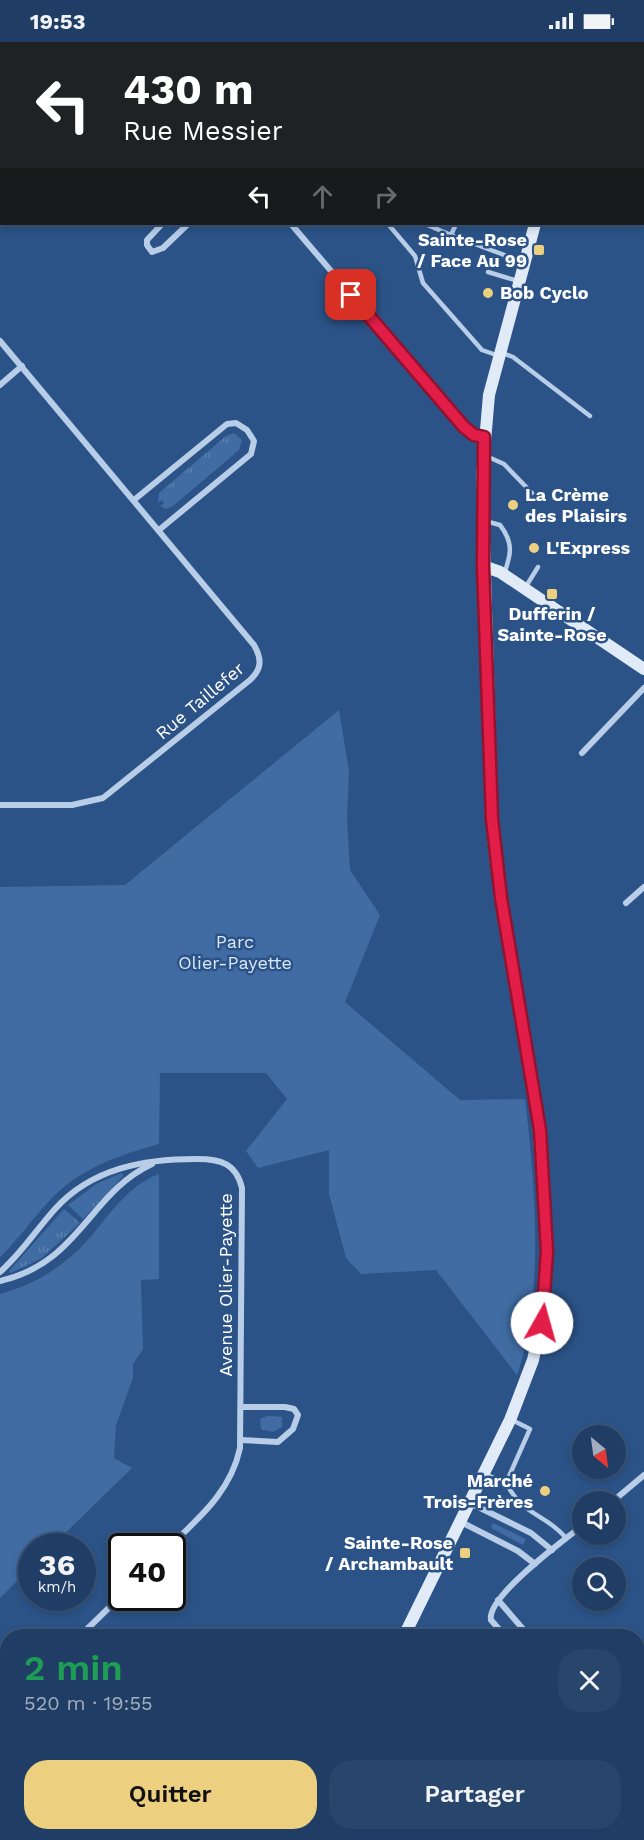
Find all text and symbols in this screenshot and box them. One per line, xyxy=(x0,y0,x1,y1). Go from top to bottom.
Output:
text: 19:53 xyxy=(30,9,86,34)
text: 430 m xyxy=(123,65,254,114)
icon: left xyxy=(24,66,102,144)
text: Rue Messier xyxy=(123,115,283,147)
icon: left xyxy=(243,180,276,213)
icon: ahead xyxy=(306,180,339,213)
icon: right xyxy=(369,180,402,213)
place label: Sainte-Rose / Face Au 99 xyxy=(417,229,527,271)
marker: Sainte-Rose / Face Au 99 xyxy=(532,243,546,257)
pin xyxy=(325,269,376,320)
icon: arrive xyxy=(334,278,367,311)
place label: Bob Cyclo xyxy=(500,282,589,303)
marker: Bob Cyclo xyxy=(481,286,495,300)
place label: La Crème des Plaisirs xyxy=(525,484,628,526)
marker: La Crème des Plaisirs xyxy=(506,498,520,512)
place label: L'Express xyxy=(546,537,631,558)
marker: L'Express xyxy=(527,541,541,555)
marker: Dufferin / Sainte-Rose xyxy=(545,587,559,601)
place label: Dufferin / Sainte-Rose xyxy=(497,603,607,645)
street label: Rue Taillefer xyxy=(151,658,248,744)
park label: Parc Olier-Payette xyxy=(178,931,292,973)
street label: Avenue Olier-Payette xyxy=(215,1193,236,1377)
position arrow xyxy=(510,1291,574,1355)
north arrow xyxy=(572,1425,626,1479)
map controls xyxy=(572,1425,626,1611)
place label: Marché Trois-Frères xyxy=(423,1470,533,1512)
marker: Marché Trois-Frères xyxy=(538,1484,552,1498)
button: sound xyxy=(572,1491,626,1545)
place label: Sainte-Rose / Archambault xyxy=(325,1532,453,1574)
speed limit sign: 40 xyxy=(108,1533,186,1611)
marker: Sainte-Rose / Archambault xyxy=(458,1546,472,1560)
text: 36 xyxy=(39,1547,75,1582)
button: search xyxy=(572,1557,626,1611)
text: km/h xyxy=(38,1578,76,1596)
text: 2 min xyxy=(24,1647,123,1689)
button: close xyxy=(558,1649,621,1712)
text: 520 m · 19:55 xyxy=(24,1691,153,1715)
button: Quitter xyxy=(24,1760,317,1829)
button: Partager xyxy=(329,1760,621,1829)

